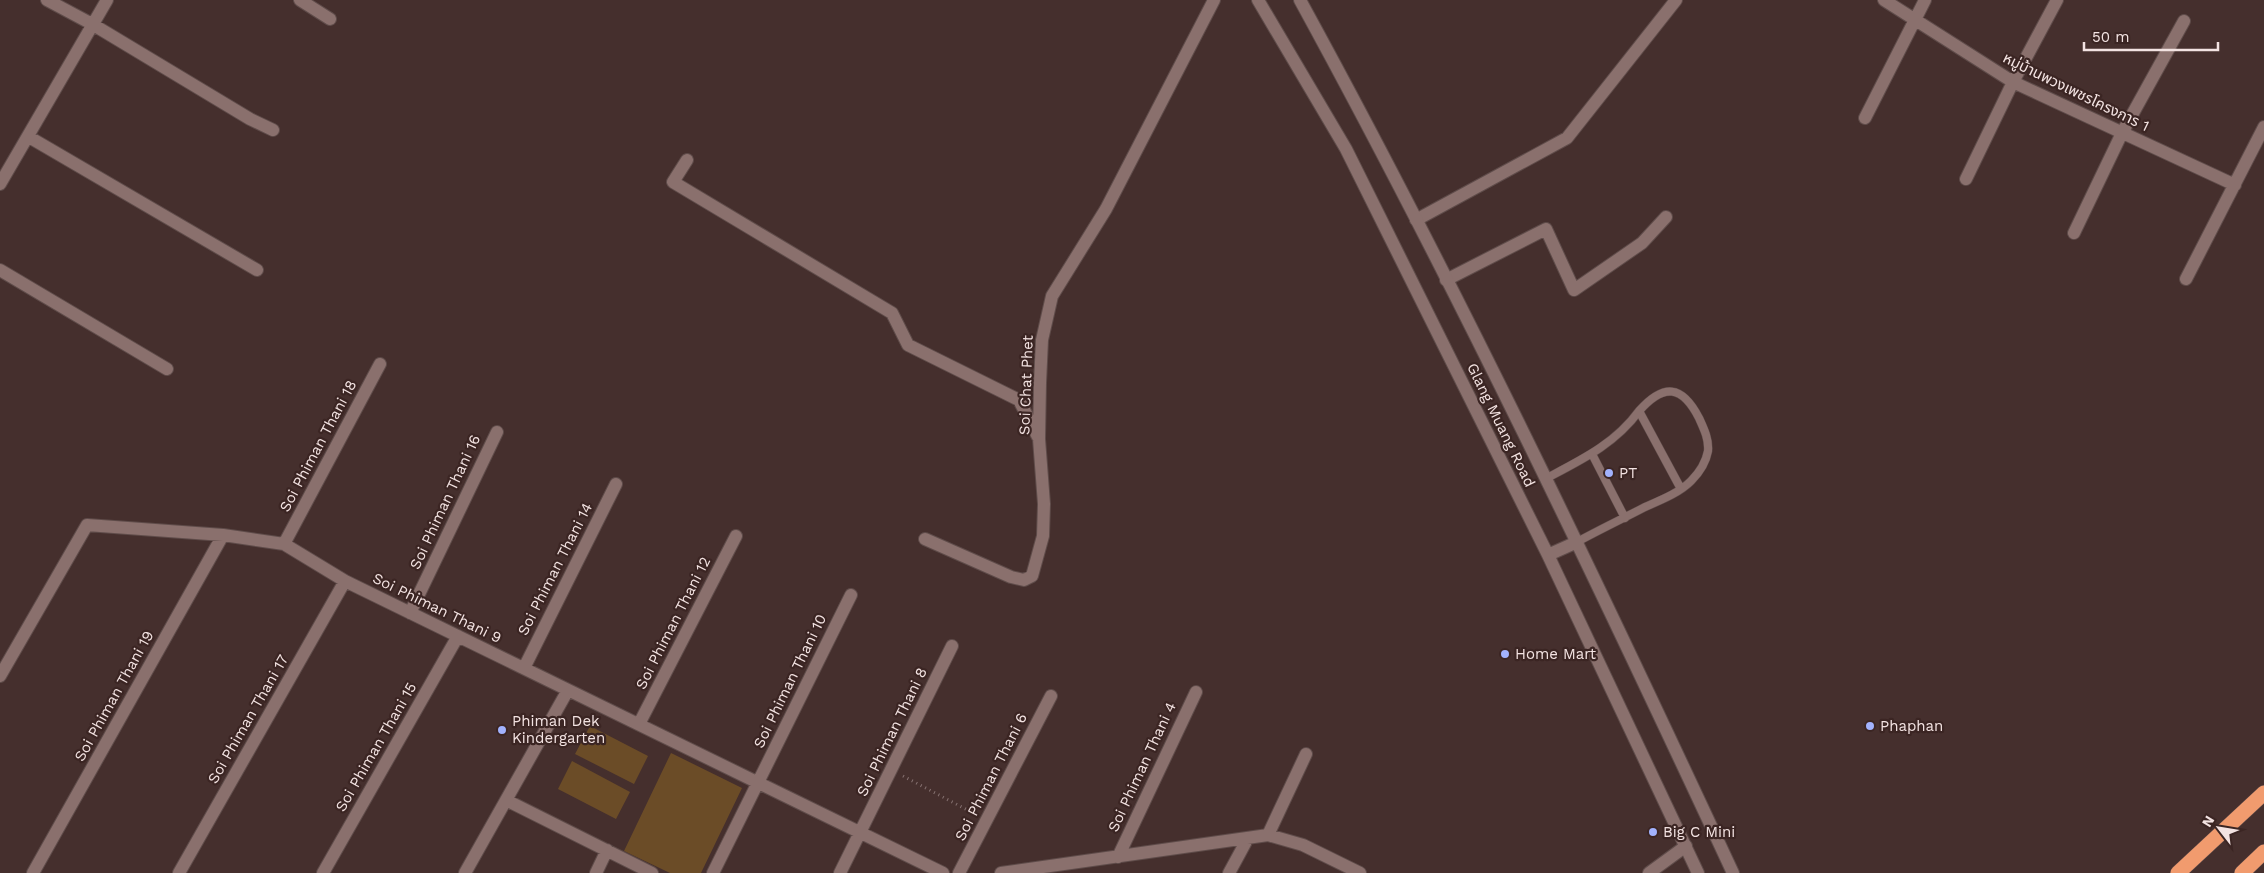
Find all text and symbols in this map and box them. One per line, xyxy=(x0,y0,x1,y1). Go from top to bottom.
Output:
scale bar xyxy=(2084,20,2218,52)
text: 50 m xyxy=(2092,28,2129,46)
street label: หมู่บ้านพวงเพชรโครงการ 1 xyxy=(2000,49,2152,135)
street label: Soi Chat Phet xyxy=(1015,334,1037,435)
street label: Glang Muang Road xyxy=(1463,360,1539,490)
street label: Soi Phiman Thani 18 xyxy=(276,377,360,515)
street label: Soi Phiman Thani 16 xyxy=(406,432,484,572)
place label: PT xyxy=(1619,464,1637,482)
marker: PT xyxy=(1603,467,1615,479)
street label: Soi Phiman Thani 14 xyxy=(514,500,596,638)
street label: Soi Phiman Thani 12 xyxy=(632,554,714,692)
street label: Soi Phiman Thani 9 xyxy=(370,569,504,647)
street label: Soi Phiman Thani 10 xyxy=(750,611,830,751)
street label: Soi Phiman Thani 19 xyxy=(71,628,157,764)
place label: Home Mart xyxy=(1515,645,1597,663)
marker: Home Mart xyxy=(1499,648,1511,660)
street label: Soi Phiman Thani 17 xyxy=(204,651,292,787)
street label: Soi Phiman Thani 8 xyxy=(853,665,931,799)
street label: Soi Phiman Thani 15 xyxy=(332,679,420,815)
street label: Soi Phiman Thani 4 xyxy=(1104,699,1180,835)
street label: Soi Phiman Thani 6 xyxy=(951,710,1031,844)
place label: Phiman Dek Kindergarten xyxy=(512,712,605,747)
place label: Phaphan xyxy=(1880,717,1943,735)
marker: Phaphan xyxy=(1864,720,1876,732)
marker: Phiman Dek Kindergarten xyxy=(496,724,508,736)
north arrow xyxy=(2194,803,2244,853)
text: N xyxy=(2198,813,2217,830)
place label: Big C Mini xyxy=(1663,823,1735,841)
marker: Big C Mini xyxy=(1647,826,1659,838)

